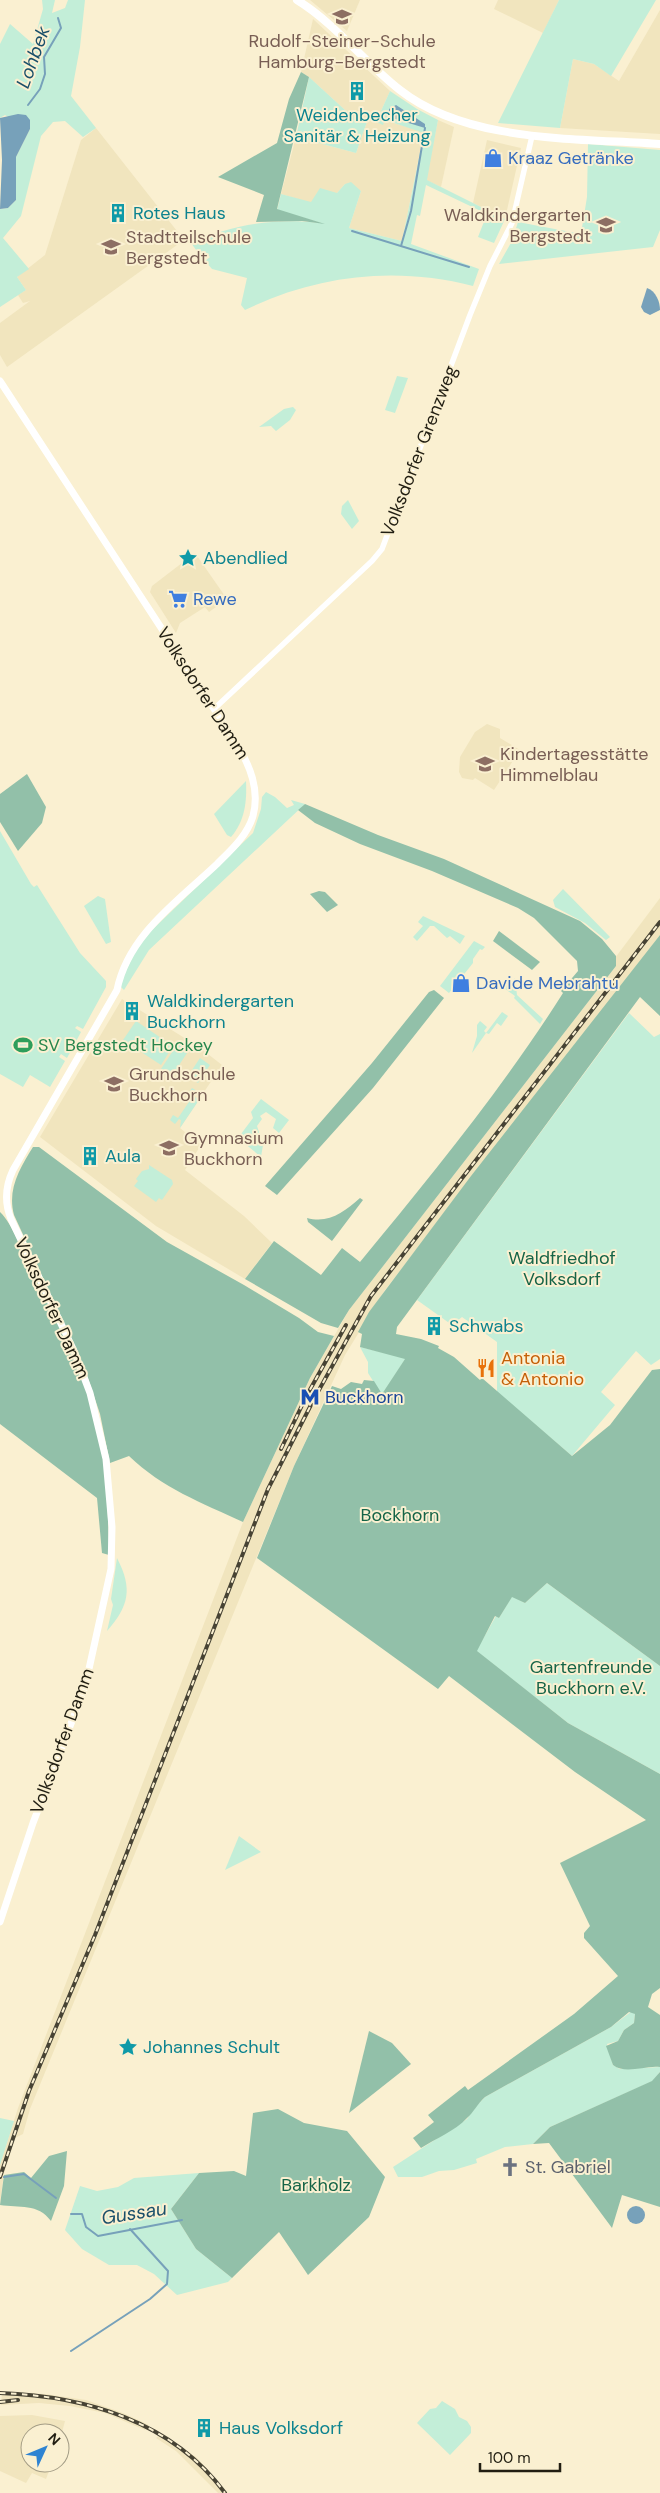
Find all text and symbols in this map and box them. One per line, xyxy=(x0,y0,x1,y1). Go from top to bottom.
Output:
school or university icon: Rudolf-Steiner-Schule Hamburg-Bergstedt xyxy=(331,6,353,28)
water label: Lohbek xyxy=(10,22,56,91)
place label: Rudolf-Steiner-Schule Hamburg-Bergstedt xyxy=(248,29,436,74)
building icon: Weidenbecher Sanitär & Heizung xyxy=(346,80,368,102)
place label: Weidenbecher Sanitär & Heizung xyxy=(284,103,430,148)
place label: Kraaz Getränke xyxy=(508,146,634,170)
shop icon: Kraaz Getränke xyxy=(482,147,504,169)
place label: Rotes Haus xyxy=(133,201,226,225)
building icon: Rotes Haus xyxy=(107,202,129,224)
place label: Waldkindergarten Bergstedt xyxy=(444,203,591,248)
school or university icon: Waldkindergarten Bergstedt xyxy=(595,214,617,236)
place label: Stadtteilschule Bergstedt xyxy=(126,225,251,270)
school or university icon: Stadtteilschule Bergstedt xyxy=(100,236,122,258)
street label: Volksdorfer Grenzweg xyxy=(375,362,463,540)
place label: Abendlied xyxy=(203,546,288,570)
place icon: Abendlied xyxy=(177,547,199,569)
place label: Rewe xyxy=(193,587,237,611)
supermarket icon: Rewe xyxy=(167,588,189,610)
street label: Volksdorfer Damm xyxy=(151,622,255,764)
place label: Kindertagesstätte Himmelblau xyxy=(500,742,648,787)
school or university icon: Kindertagesstätte Himmelblau xyxy=(474,753,496,775)
place label: Davide Mebrahtu xyxy=(476,971,619,995)
shop icon: Davide Mebrahtu xyxy=(450,972,472,994)
place label: Waldkindergarten Buckhorn xyxy=(147,989,294,1034)
building icon: Waldkindergarten Buckhorn xyxy=(121,1000,143,1022)
place label: SV Bergstedt Hockey xyxy=(38,1033,213,1057)
sports icon: SV Bergstedt Hockey xyxy=(12,1034,34,1056)
place label: Grundschule Buckhorn xyxy=(129,1062,235,1107)
school or university icon: Grundschule Buckhorn xyxy=(103,1073,125,1095)
place label: Gymnasium Buckhorn xyxy=(184,1126,284,1171)
school or university icon: Gymnasium Buckhorn xyxy=(158,1137,180,1159)
place label: Aula xyxy=(105,1144,141,1168)
building icon: Aula xyxy=(79,1145,101,1167)
street label: Volksdorfer Damm xyxy=(9,1233,95,1383)
park label: Waldfriedhof Volksdorf xyxy=(508,1246,616,1291)
place label: Schwabs xyxy=(449,1314,524,1338)
building icon: Schwabs xyxy=(423,1315,445,1337)
place label: Antonia & Antonio xyxy=(501,1346,584,1391)
restaurant icon: Antonia & Antonio xyxy=(475,1357,497,1379)
place label: Buckhorn xyxy=(325,1385,404,1409)
metro station icon: Buckhorn xyxy=(299,1386,321,1408)
park label: Bockhorn xyxy=(361,1503,439,1527)
park label: Gartenfreunde Buckhorn e.V. xyxy=(530,1655,652,1700)
street label: Volksdorfer Damm xyxy=(24,1665,100,1817)
place label: Johannes Schult xyxy=(143,2035,280,2059)
place icon: Johannes Schult xyxy=(117,2036,139,2058)
place label: St. Gabriel xyxy=(525,2155,611,2179)
church icon: St. Gabriel xyxy=(499,2156,521,2178)
park label: Barkholz xyxy=(281,2173,351,2197)
water label: Gussau xyxy=(99,2195,169,2231)
place label: Haus Volksdorf xyxy=(219,2416,343,2440)
building icon: Haus Volksdorf xyxy=(193,2417,215,2439)
north arrow xyxy=(20,2423,70,2473)
text: N xyxy=(44,2429,64,2449)
scale bar xyxy=(480,2440,560,2472)
text: 100 m xyxy=(488,2448,531,2468)

